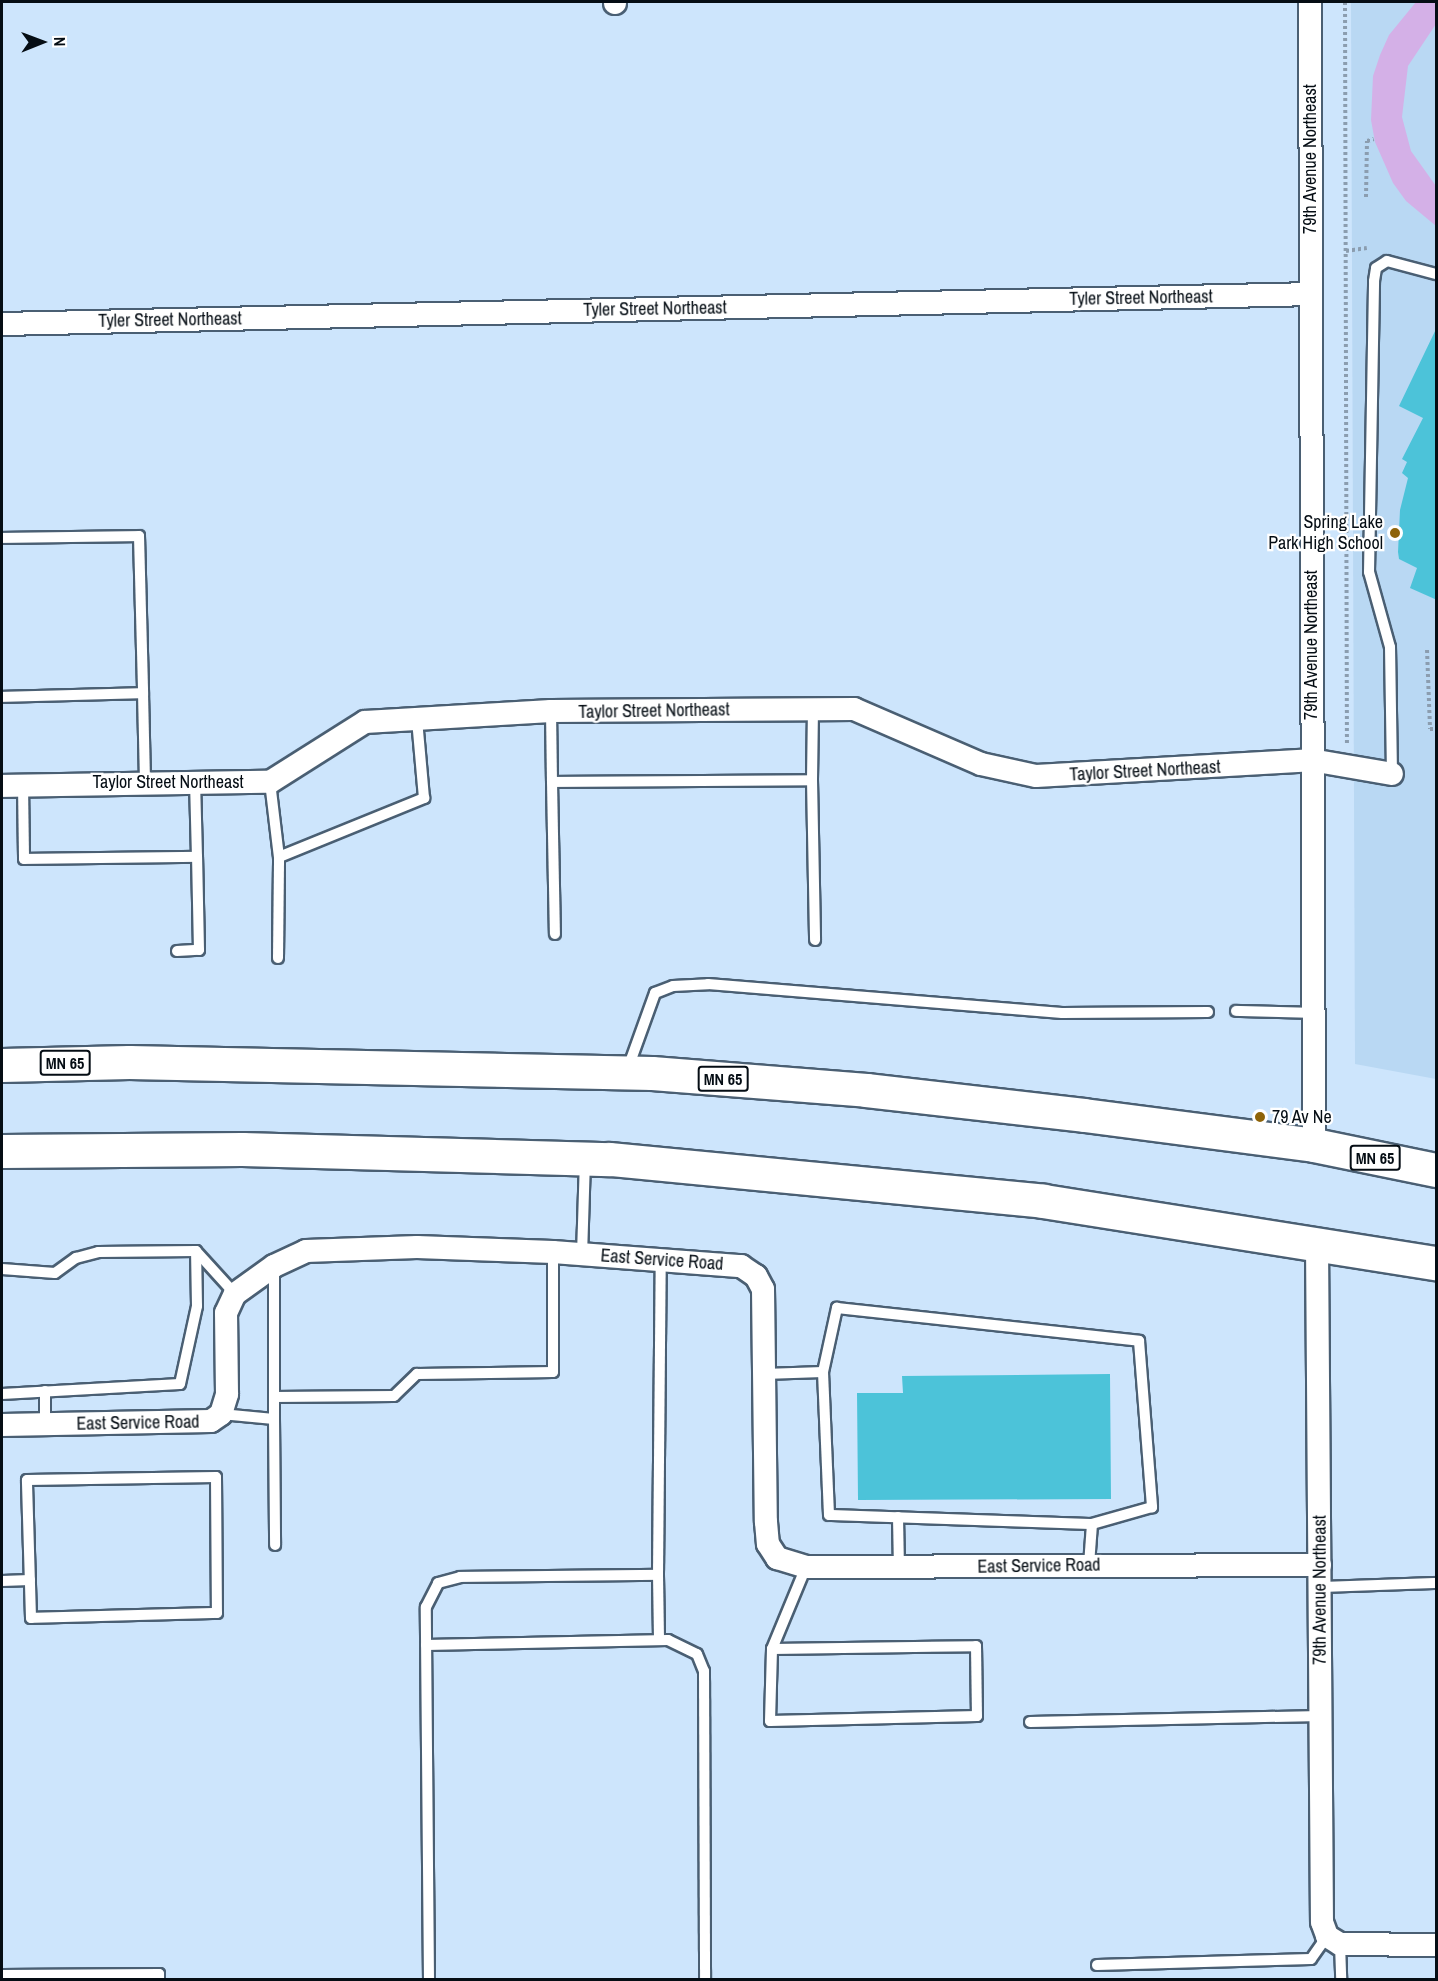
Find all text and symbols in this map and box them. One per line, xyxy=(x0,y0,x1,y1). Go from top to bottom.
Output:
north arrow xyxy=(12,12,72,72)
text: N xyxy=(49,37,71,47)
street label: 79th Avenue Northeast xyxy=(1299,84,1321,234)
street label: Tyler Street Northeast xyxy=(1069,286,1213,310)
street label: Tyler Street Northeast xyxy=(583,297,727,321)
street label: Tyler Street Northeast xyxy=(98,308,242,332)
place label: Spring Lake Park High School xyxy=(1268,512,1383,554)
marker: Spring Lake Park High School xyxy=(1388,526,1402,540)
street label: 79th Avenue Northeast xyxy=(1300,570,1322,720)
street label: Taylor Street Northeast xyxy=(578,699,730,723)
street label: Taylor Street Northeast xyxy=(1069,756,1221,786)
street label: Taylor Street Northeast xyxy=(92,771,244,793)
road number: MN 65 xyxy=(40,1050,90,1076)
road number: MN 65 xyxy=(698,1066,748,1092)
place label: 79 Av Ne xyxy=(1272,1106,1332,1128)
marker: 79 Av Ne xyxy=(1253,1110,1267,1124)
road number: MN 65 xyxy=(1350,1145,1400,1171)
street label: East Service Road xyxy=(600,1245,724,1275)
street label: East Service Road xyxy=(76,1411,200,1435)
street label: 79th Avenue Northeast xyxy=(1309,1515,1331,1665)
street label: East Service Road xyxy=(977,1554,1101,1578)

